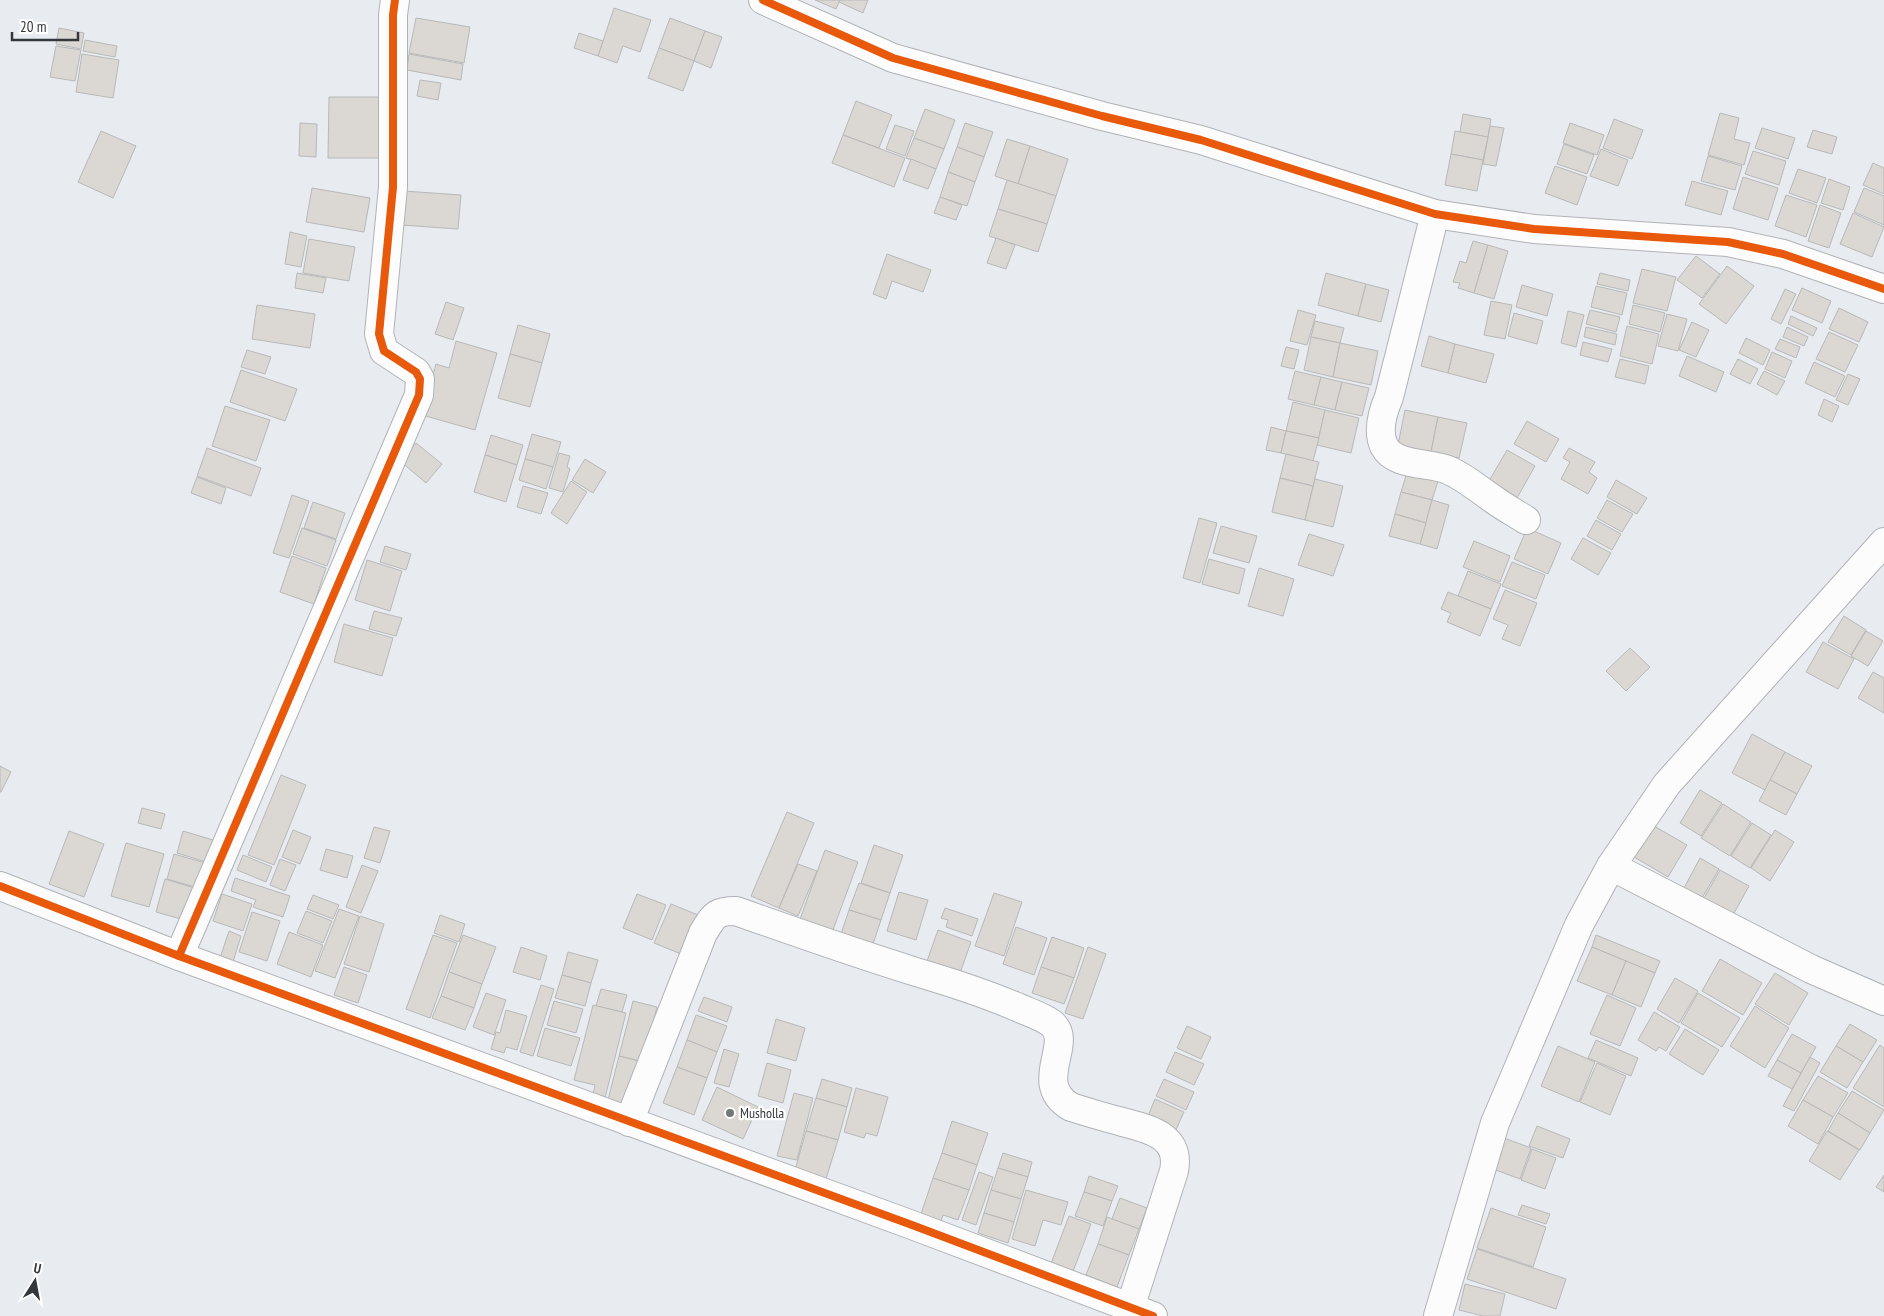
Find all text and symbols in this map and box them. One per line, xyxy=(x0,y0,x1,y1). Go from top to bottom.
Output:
scale bar xyxy=(12,10,79,42)
text: 20 m xyxy=(20,17,46,36)
place label: Musholla xyxy=(740,1104,784,1122)
marker: Musholla xyxy=(724,1107,736,1119)
north arrow xyxy=(10,1256,60,1306)
text: U xyxy=(32,1259,43,1278)

